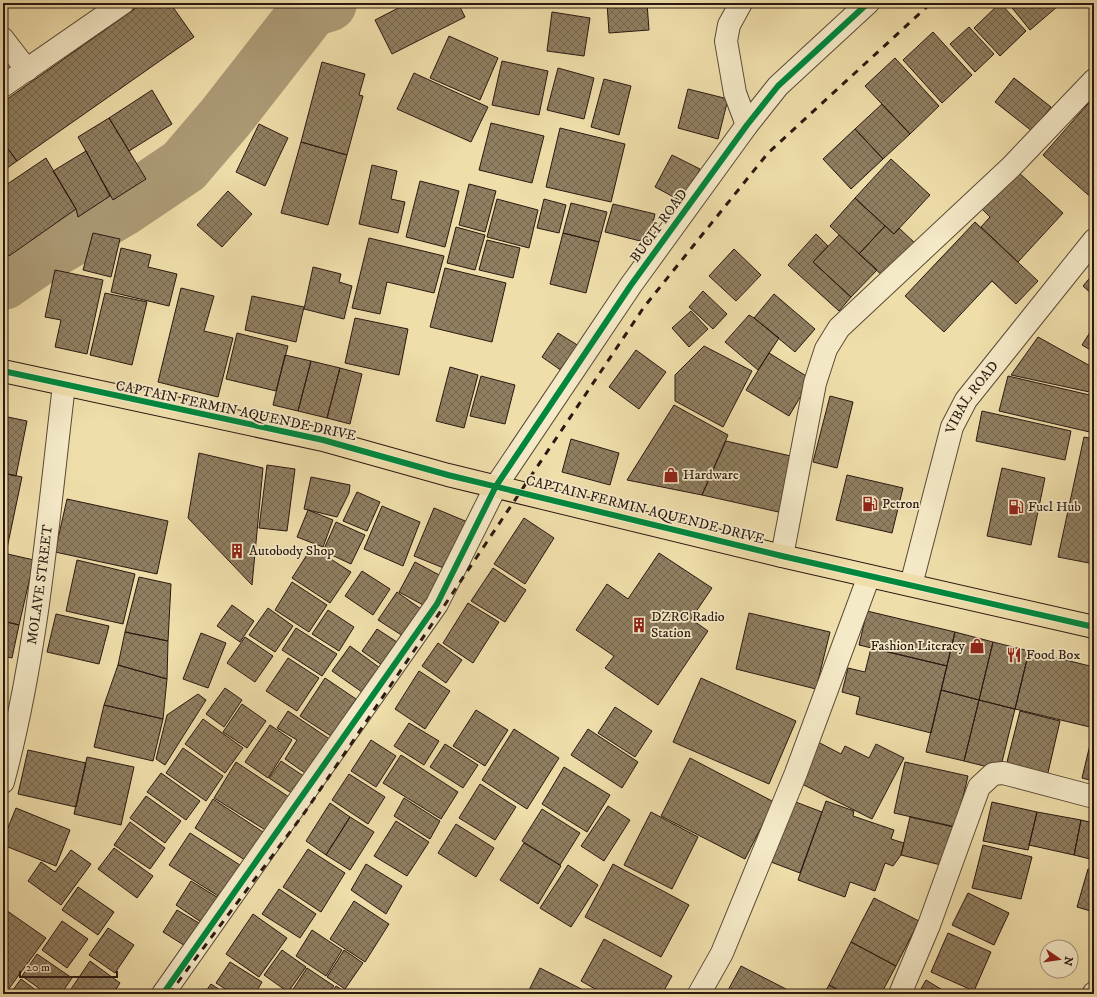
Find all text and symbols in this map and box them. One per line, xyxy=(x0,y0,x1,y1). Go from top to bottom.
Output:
street label: BUCIT ROAD xyxy=(626,186,692,266)
street label: VIBAL ROAD xyxy=(941,357,1003,436)
street label: CAPTAIN FERMIN AQUENDE DRIVE xyxy=(114,377,358,445)
shop icon: Hardware xyxy=(662,466,680,484)
place label: Hardware xyxy=(683,466,739,484)
street label: CAPTAIN FERMIN AQUENDE DRIVE xyxy=(524,472,766,548)
fuel station icon: Petron xyxy=(861,495,879,513)
place label: Petron xyxy=(882,495,920,513)
fuel station icon: Fuel Hub xyxy=(1007,498,1025,516)
place label: Fuel Hub xyxy=(1028,498,1081,516)
street label: MOLAVE STREET xyxy=(23,523,57,646)
building icon: Autobody Shop xyxy=(228,542,246,560)
place label: Autobody Shop xyxy=(249,542,334,560)
place label: DZRC Radio Station xyxy=(651,608,725,642)
building icon: DZRC Radio Station xyxy=(630,616,648,634)
place label: Fashion Literacy xyxy=(870,637,965,655)
shop icon: Fashion Literacy xyxy=(968,637,986,655)
restaurant icon: Food Box xyxy=(1005,646,1023,664)
place label: Food Box xyxy=(1026,646,1080,664)
north arrow xyxy=(1039,939,1079,979)
scale bar xyxy=(20,953,117,979)
text: N xyxy=(1060,955,1076,967)
text: 20 m xyxy=(26,960,50,975)

